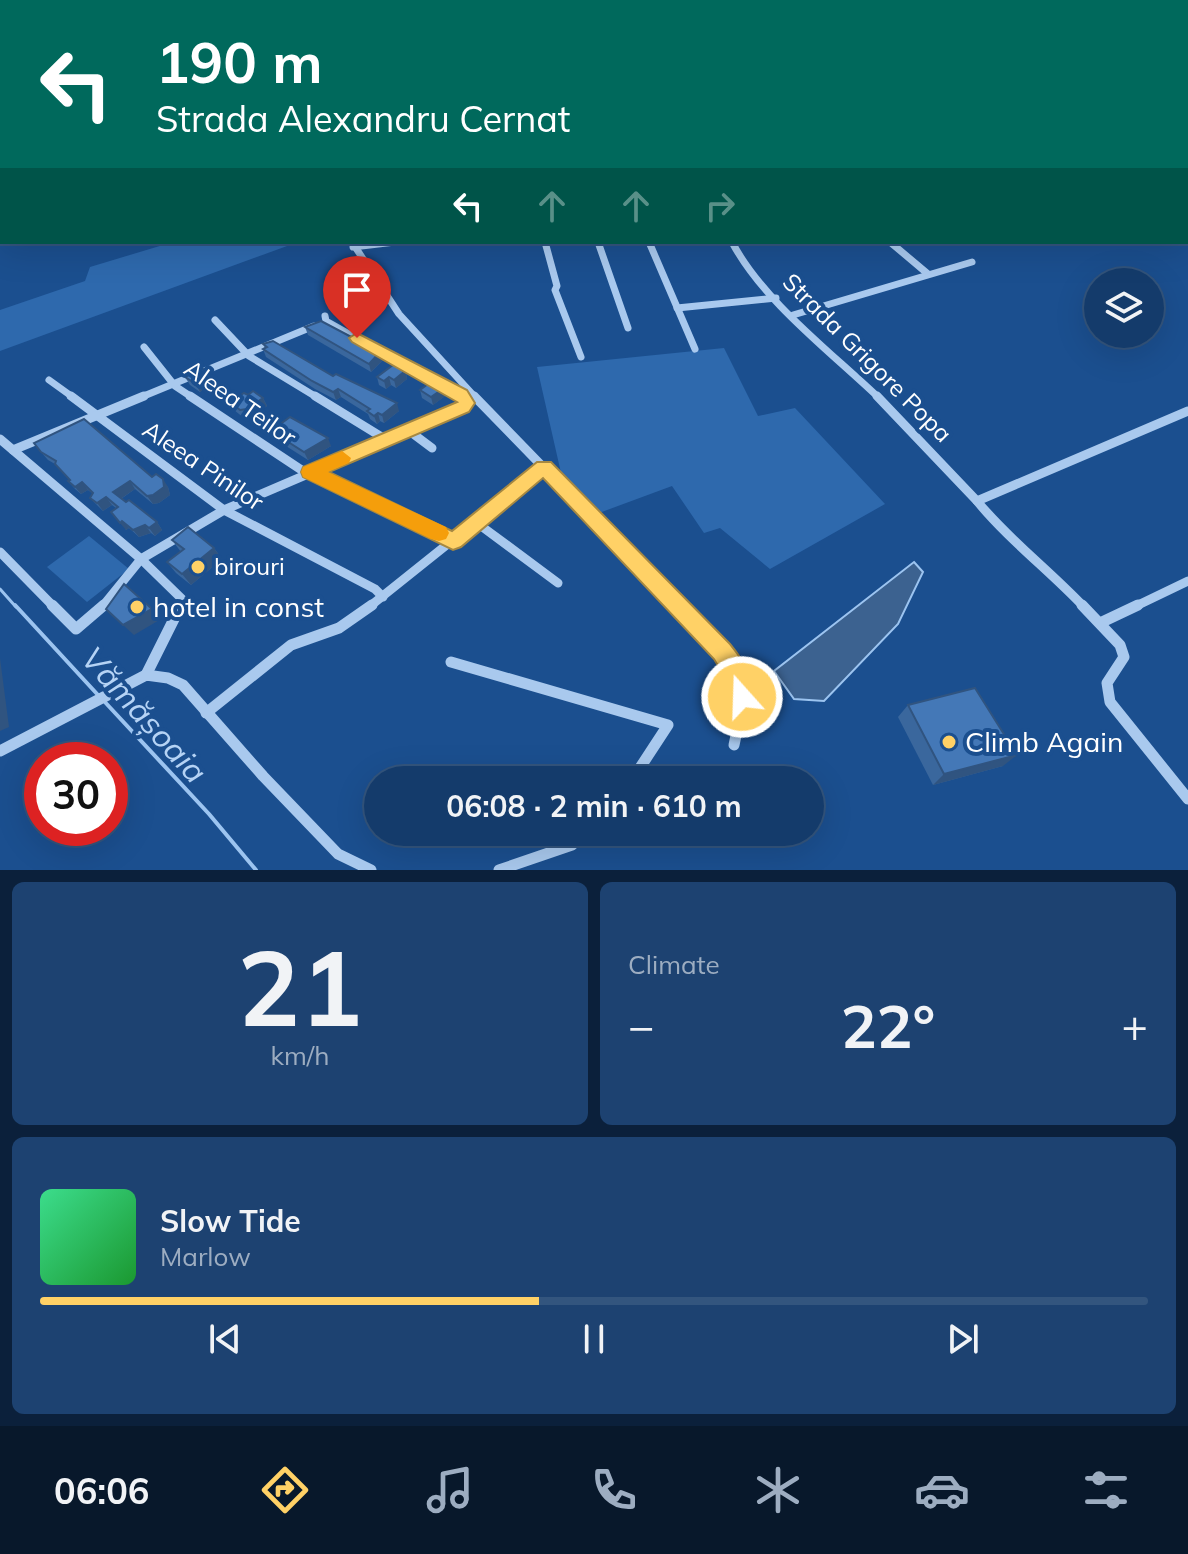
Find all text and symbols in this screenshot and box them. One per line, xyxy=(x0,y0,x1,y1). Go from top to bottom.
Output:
text: 190 m xyxy=(156,27,323,97)
icon: left xyxy=(24,32,128,136)
text: Strada Alexandru Cernat xyxy=(156,96,570,141)
icon: left xyxy=(446,184,490,228)
icon: ahead xyxy=(530,184,574,228)
icon: ahead xyxy=(614,184,658,228)
icon: right xyxy=(698,184,742,228)
pin xyxy=(323,256,391,338)
street label: Strada Grigore Popa xyxy=(777,266,959,448)
icon: arrive xyxy=(335,268,379,312)
map controls xyxy=(1084,268,1164,348)
button: layers xyxy=(1084,268,1164,348)
street label: Aleea Teilor xyxy=(179,353,303,452)
street label: Aleea Pinilor xyxy=(137,414,270,517)
place label: birouri xyxy=(214,551,285,581)
marker: birouri xyxy=(189,558,207,576)
place label: hotel in const xyxy=(153,589,324,624)
marker: hotel in const xyxy=(128,598,146,616)
water label: Vămășoaia xyxy=(73,638,216,791)
position arrow xyxy=(700,655,784,739)
place label: Climb Again xyxy=(965,724,1123,759)
marker: Climb Again xyxy=(940,733,958,751)
speed limit sign: 30 xyxy=(24,742,128,846)
text: 06:08 · 2 min · 610 m xyxy=(446,787,742,825)
text: 21 xyxy=(238,921,362,1052)
text: Climate xyxy=(628,948,720,981)
text: 22° xyxy=(841,988,935,1063)
text: − xyxy=(628,998,654,1053)
text: + xyxy=(1122,998,1148,1053)
text: km/h xyxy=(271,1039,329,1072)
text: Slow Tide xyxy=(160,1202,301,1240)
text: Marlow xyxy=(160,1240,251,1273)
icon: previous xyxy=(203,1317,247,1361)
icon: pause xyxy=(572,1317,616,1361)
icon: next xyxy=(941,1317,985,1361)
icon: directions xyxy=(257,1462,313,1518)
icon: music xyxy=(422,1462,478,1518)
icon: phone xyxy=(586,1462,642,1518)
icon: climate xyxy=(750,1462,806,1518)
icon: car xyxy=(914,1462,970,1518)
icon: filters xyxy=(1078,1462,1134,1518)
text: 06:06 xyxy=(54,1468,149,1513)

